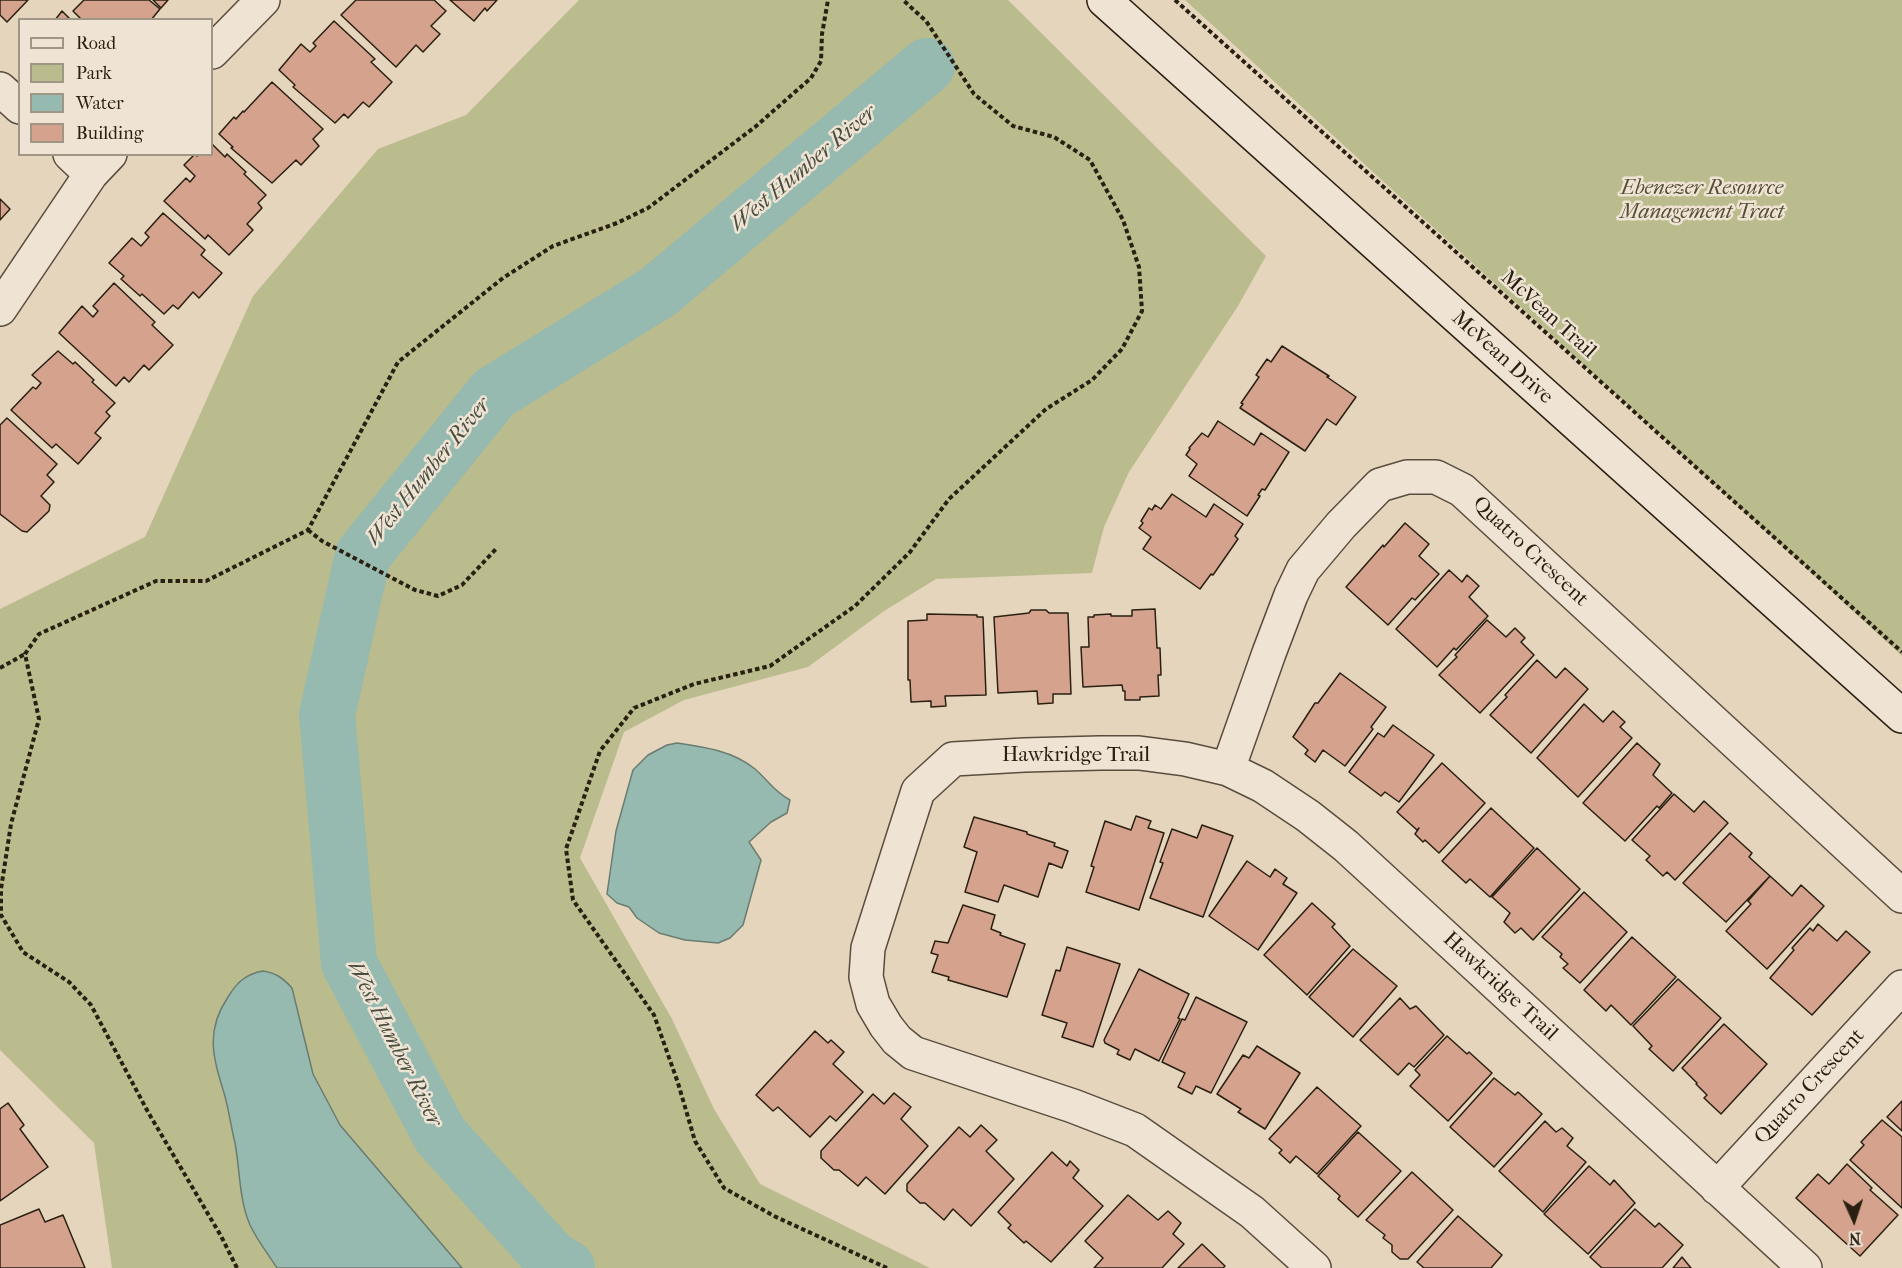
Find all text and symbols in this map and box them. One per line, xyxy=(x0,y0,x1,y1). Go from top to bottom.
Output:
legend xyxy=(18,18,213,156)
text: Road xyxy=(76,33,116,54)
text: Park xyxy=(76,63,112,84)
text: Water xyxy=(76,93,124,114)
water label: West Humber River xyxy=(726,100,882,238)
text: Building xyxy=(76,123,143,144)
park label: Ebenezer Resource Management Tract xyxy=(1620,176,1784,226)
street label: McVean Trail xyxy=(1495,266,1601,364)
street label: McVean Drive xyxy=(1446,306,1558,410)
water label: West Humber River xyxy=(361,393,497,551)
street label: Quatro Crescent xyxy=(1467,492,1593,612)
street label: Hawkridge Trail xyxy=(1002,743,1150,769)
street label: Hawkridge Trail xyxy=(1437,927,1563,1047)
water label: West Humber River xyxy=(341,957,447,1131)
street label: Quatro Crescent xyxy=(1750,1024,1870,1150)
north arrow xyxy=(1824,1190,1884,1250)
text: N xyxy=(1848,1229,1862,1248)

